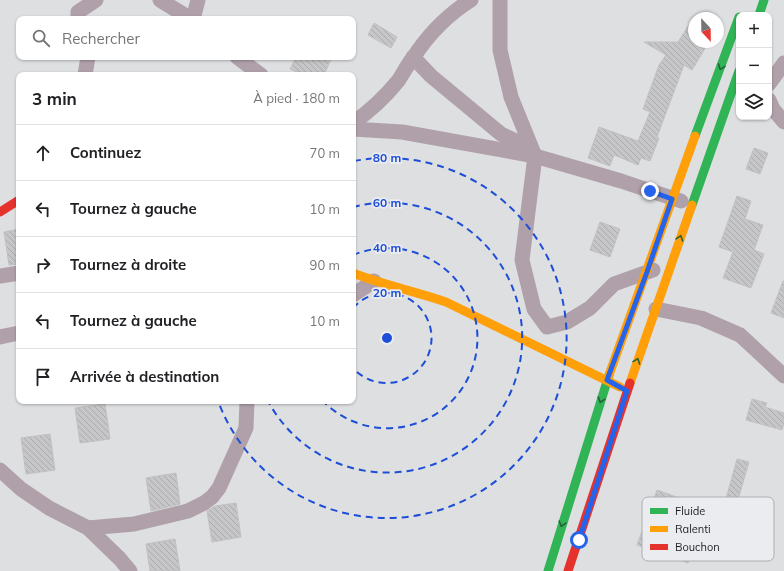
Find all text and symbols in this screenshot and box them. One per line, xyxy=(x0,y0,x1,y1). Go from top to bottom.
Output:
north arrow xyxy=(688,12,724,48)
map controls xyxy=(736,12,772,120)
button: + xyxy=(736,12,772,48)
search box xyxy=(16,16,356,60)
icon: search xyxy=(30,27,52,49)
text: Rechercher xyxy=(62,29,140,48)
button: − xyxy=(736,48,772,84)
one-way arrow xyxy=(717,63,725,70)
button: layers xyxy=(736,84,772,120)
text: 3 min xyxy=(32,88,77,109)
text: À pied · 180 m xyxy=(253,90,340,106)
icon: ahead xyxy=(32,142,54,164)
text: Continuez xyxy=(70,143,141,162)
text: 70 m xyxy=(310,145,340,161)
text: 80 m xyxy=(373,150,401,165)
route end xyxy=(641,182,659,200)
text: 60 m xyxy=(373,195,401,210)
icon: left xyxy=(32,198,54,220)
text: Tournez à gauche xyxy=(70,199,197,218)
text: 10 m xyxy=(310,201,340,217)
one-way arrow xyxy=(675,235,684,242)
text: 40 m xyxy=(373,240,401,255)
icon: right xyxy=(32,254,54,276)
text: Tournez à droite xyxy=(70,255,186,274)
text: 90 m xyxy=(310,257,340,273)
text: 20 m xyxy=(373,285,401,300)
icon: left xyxy=(32,310,54,332)
text: Tournez à gauche xyxy=(70,311,197,330)
text: 10 m xyxy=(310,313,340,329)
centre of rings xyxy=(380,331,394,345)
one-way arrow xyxy=(633,358,641,365)
icon: arrive xyxy=(32,366,54,388)
text: Arrivée à destination xyxy=(70,367,219,386)
one-way arrow xyxy=(597,396,606,403)
legend xyxy=(642,497,774,561)
text: Fluide xyxy=(675,504,705,518)
one-way arrow xyxy=(558,520,567,527)
text: Ralenti xyxy=(675,522,711,536)
route start xyxy=(570,531,588,549)
text: Bouchon xyxy=(675,540,720,554)

